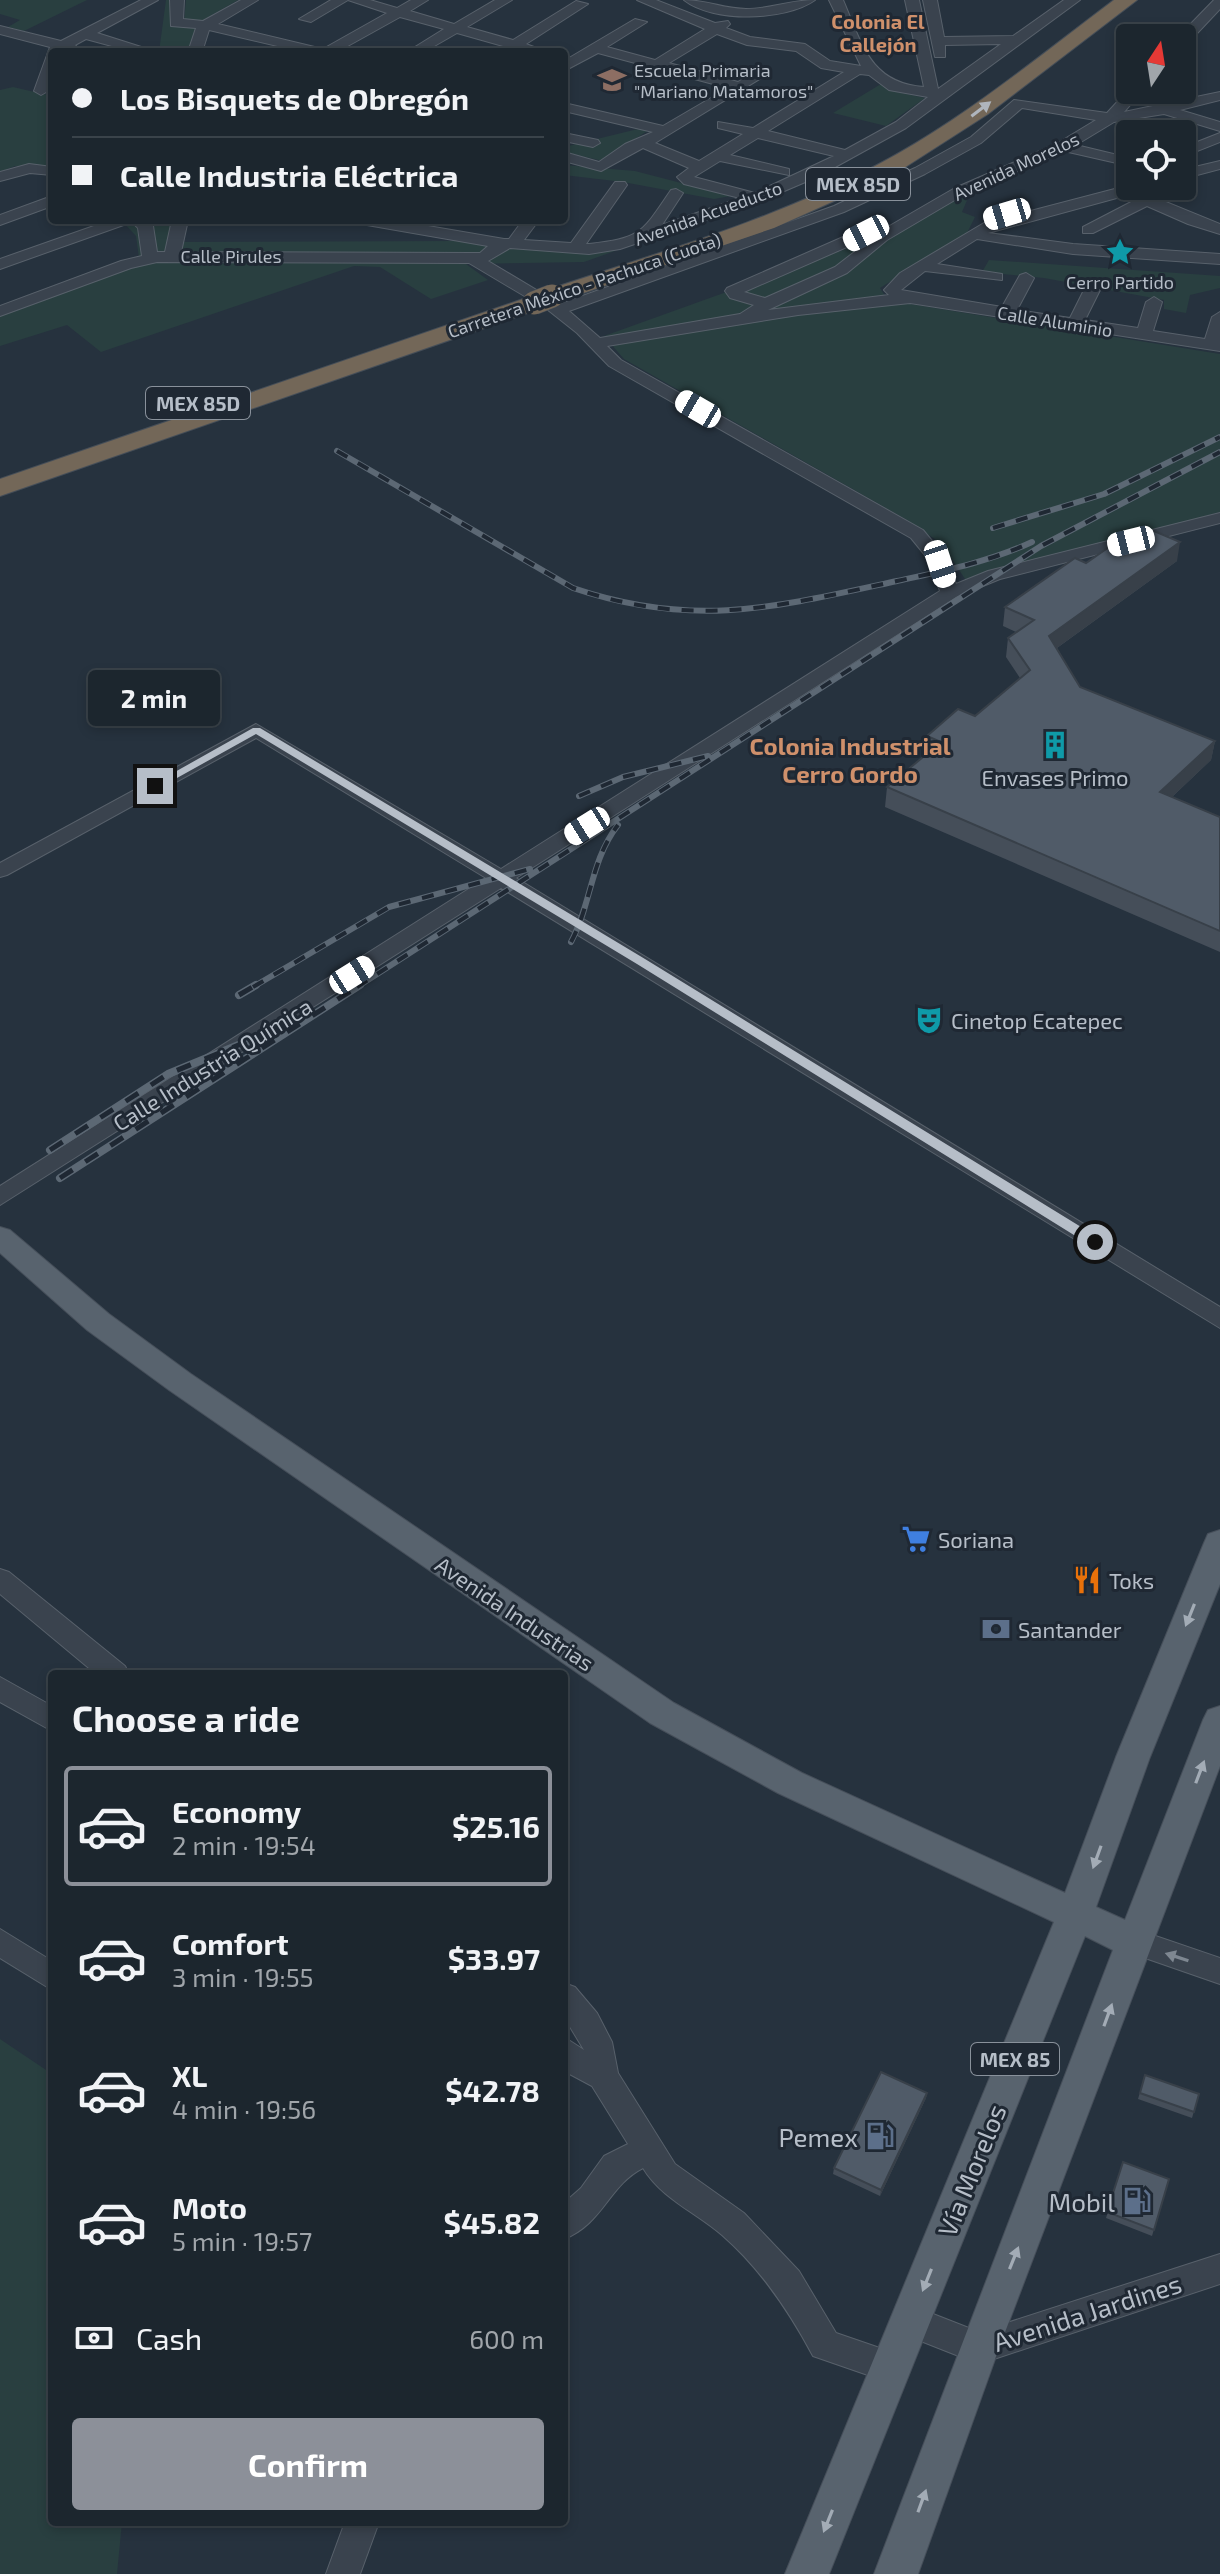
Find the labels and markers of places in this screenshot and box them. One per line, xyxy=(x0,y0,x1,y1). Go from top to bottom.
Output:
place label: Escuela Primaria "Mariano Matamoros" xyxy=(634,59,813,102)
school or university icon: Escuela Primaria "Mariano Matamoros" xyxy=(597,65,627,95)
place icon: Cerro Partido xyxy=(1105,237,1135,267)
place label: Cerro Partido xyxy=(1066,271,1174,293)
building icon: Envases Primo xyxy=(1040,730,1070,760)
place label: Envases Primo xyxy=(982,764,1128,790)
theatre icon: Cinetop Ecatepec xyxy=(914,1005,944,1035)
place label: Cinetop Ecatepec xyxy=(951,1007,1123,1033)
supermarket icon: Soriana xyxy=(901,1524,931,1554)
place label: Soriana xyxy=(938,1526,1014,1552)
restaurant icon: Toks xyxy=(1072,1565,1102,1595)
place label: Toks xyxy=(1109,1567,1154,1593)
bank icon: Santander xyxy=(981,1614,1011,1644)
place label: Santander xyxy=(1018,1616,1122,1642)
place label: Pemex xyxy=(778,2121,858,2152)
fuel station icon: Pemex xyxy=(865,2121,895,2151)
place label: Mobil xyxy=(1048,2186,1115,2217)
fuel station icon: Mobil xyxy=(1122,2186,1152,2216)

